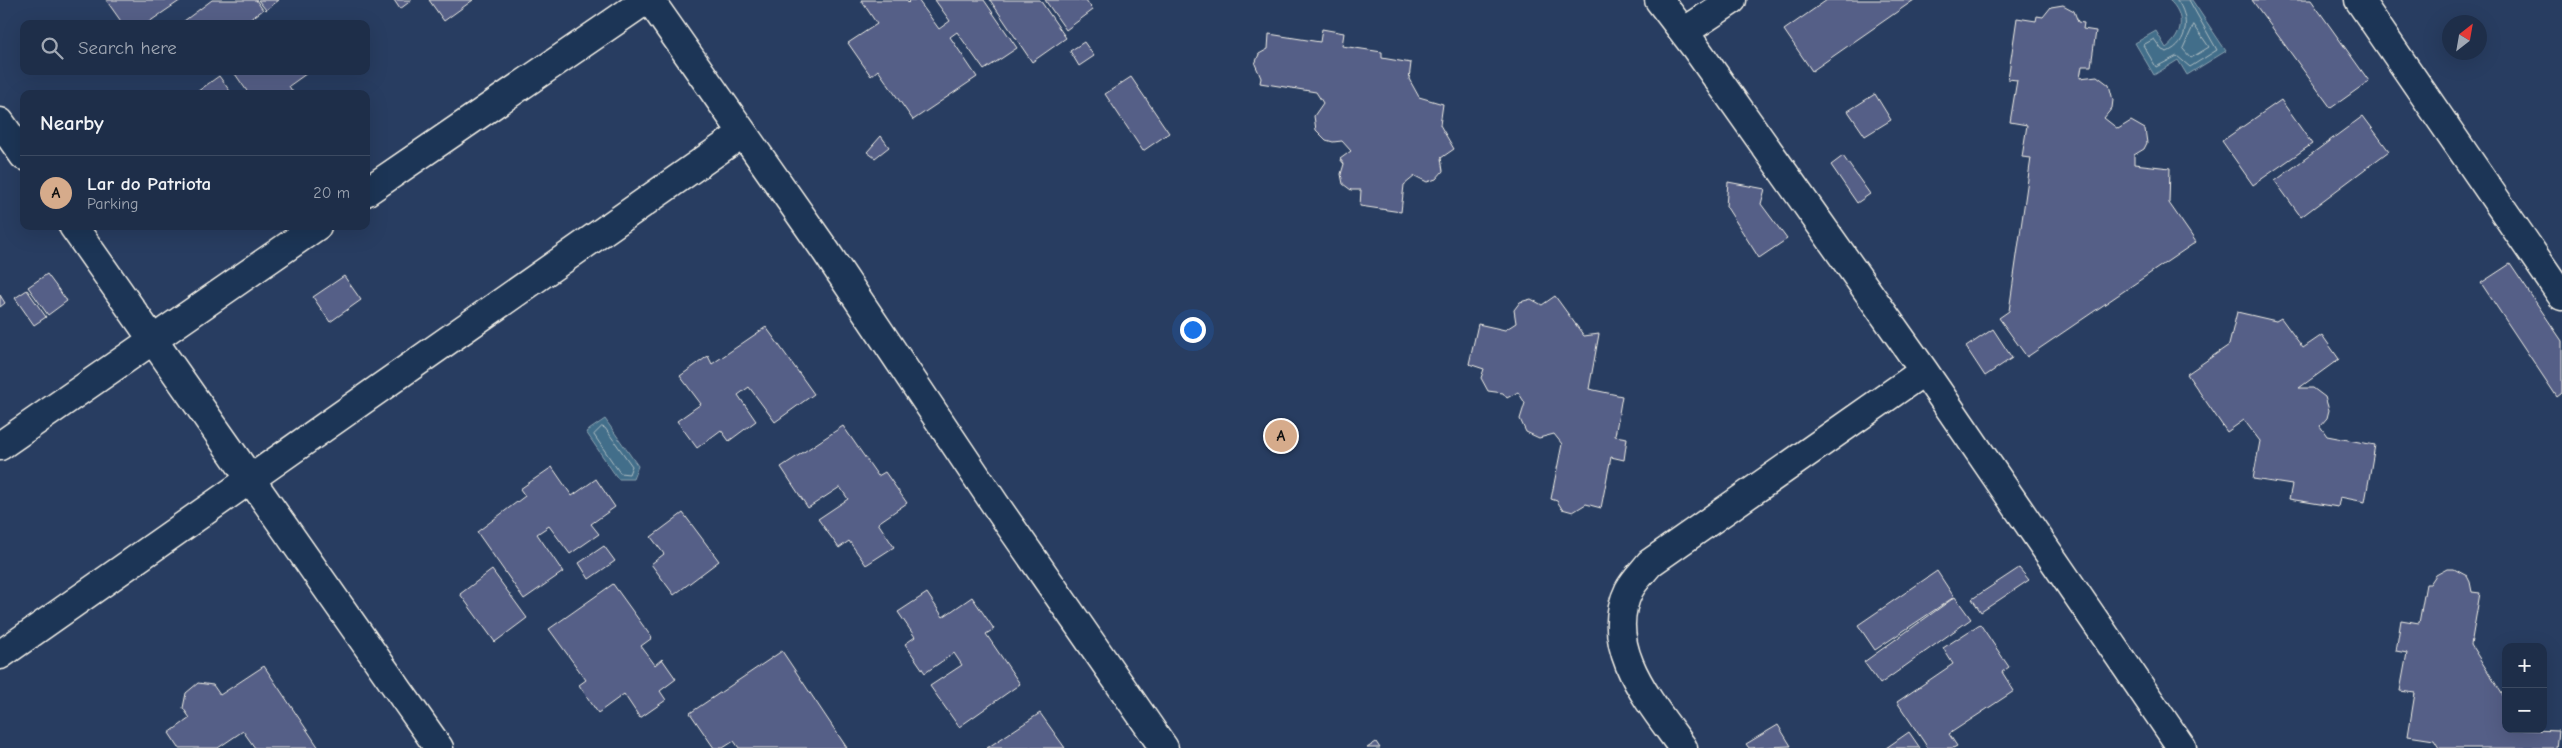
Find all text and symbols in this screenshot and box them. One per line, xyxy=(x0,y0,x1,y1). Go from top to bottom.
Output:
north arrow xyxy=(2442,15,2487,60)
search box xyxy=(20,20,370,75)
icon: search xyxy=(38,34,66,62)
text: Search here xyxy=(78,37,177,59)
text: Nearby xyxy=(40,111,104,135)
text: Lar do Patriota xyxy=(87,173,211,195)
text: A xyxy=(52,184,60,202)
text: 20 m xyxy=(313,184,350,202)
text: Parking xyxy=(87,195,139,213)
your location xyxy=(1180,317,1206,343)
pin: A xyxy=(1265,417,1297,455)
map controls xyxy=(2502,643,2547,733)
button: + xyxy=(2502,643,2547,688)
button: − xyxy=(2502,688,2547,733)

